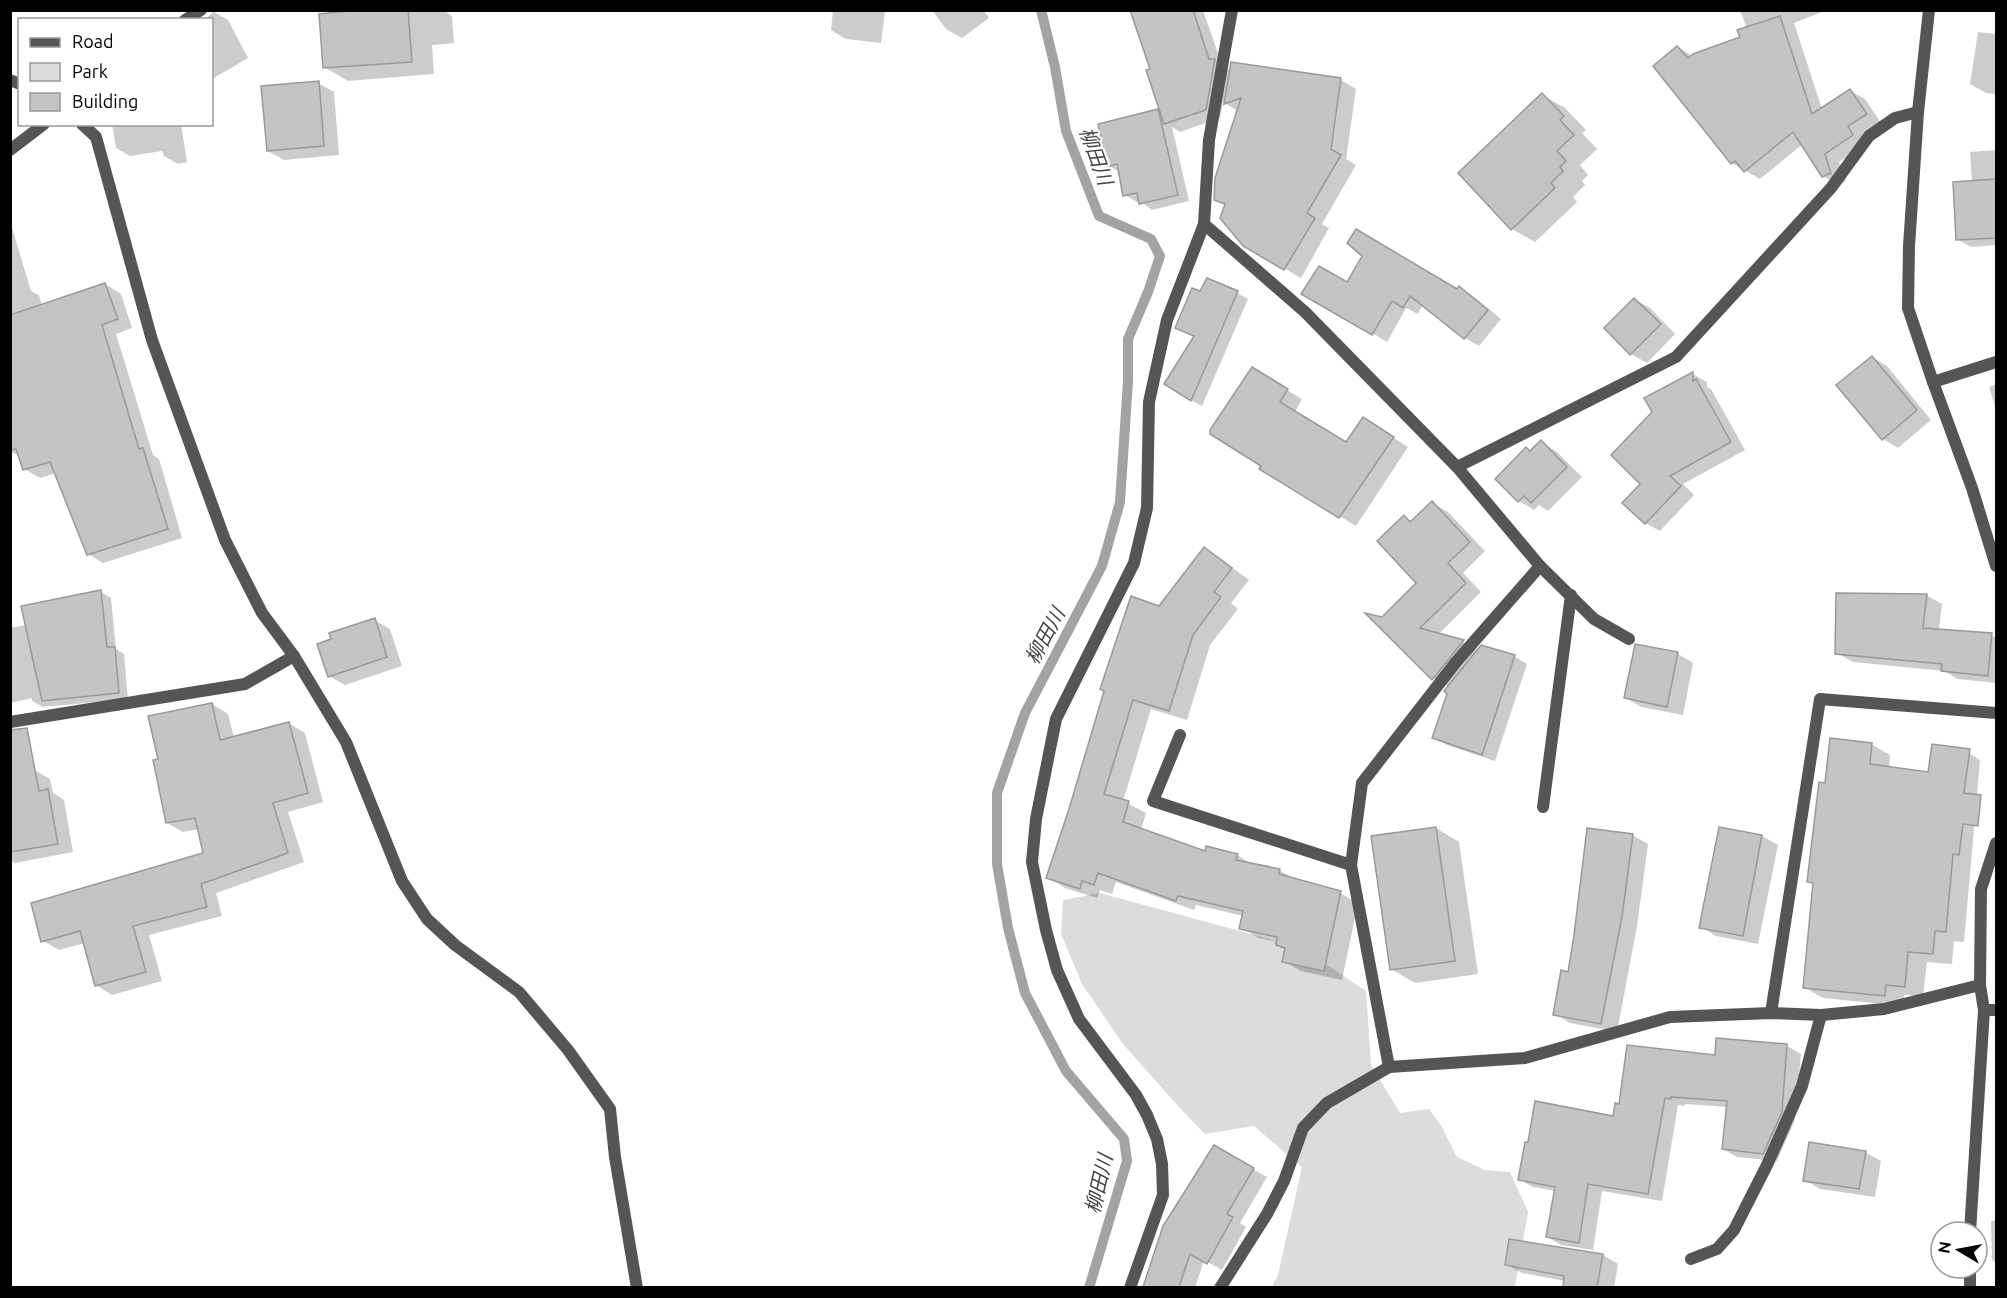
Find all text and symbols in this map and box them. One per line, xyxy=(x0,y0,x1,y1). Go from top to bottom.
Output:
legend xyxy=(18,18,213,126)
text: Road xyxy=(72,31,114,51)
text: Park xyxy=(72,61,108,81)
text: Building xyxy=(72,91,138,111)
water label: 柳田川 xyxy=(1075,124,1118,190)
water label: 柳田川 xyxy=(1020,602,1070,668)
water label: 柳田川 xyxy=(1081,1150,1117,1216)
north arrow xyxy=(1929,1220,1989,1280)
text: N xyxy=(1934,1240,1954,1255)

